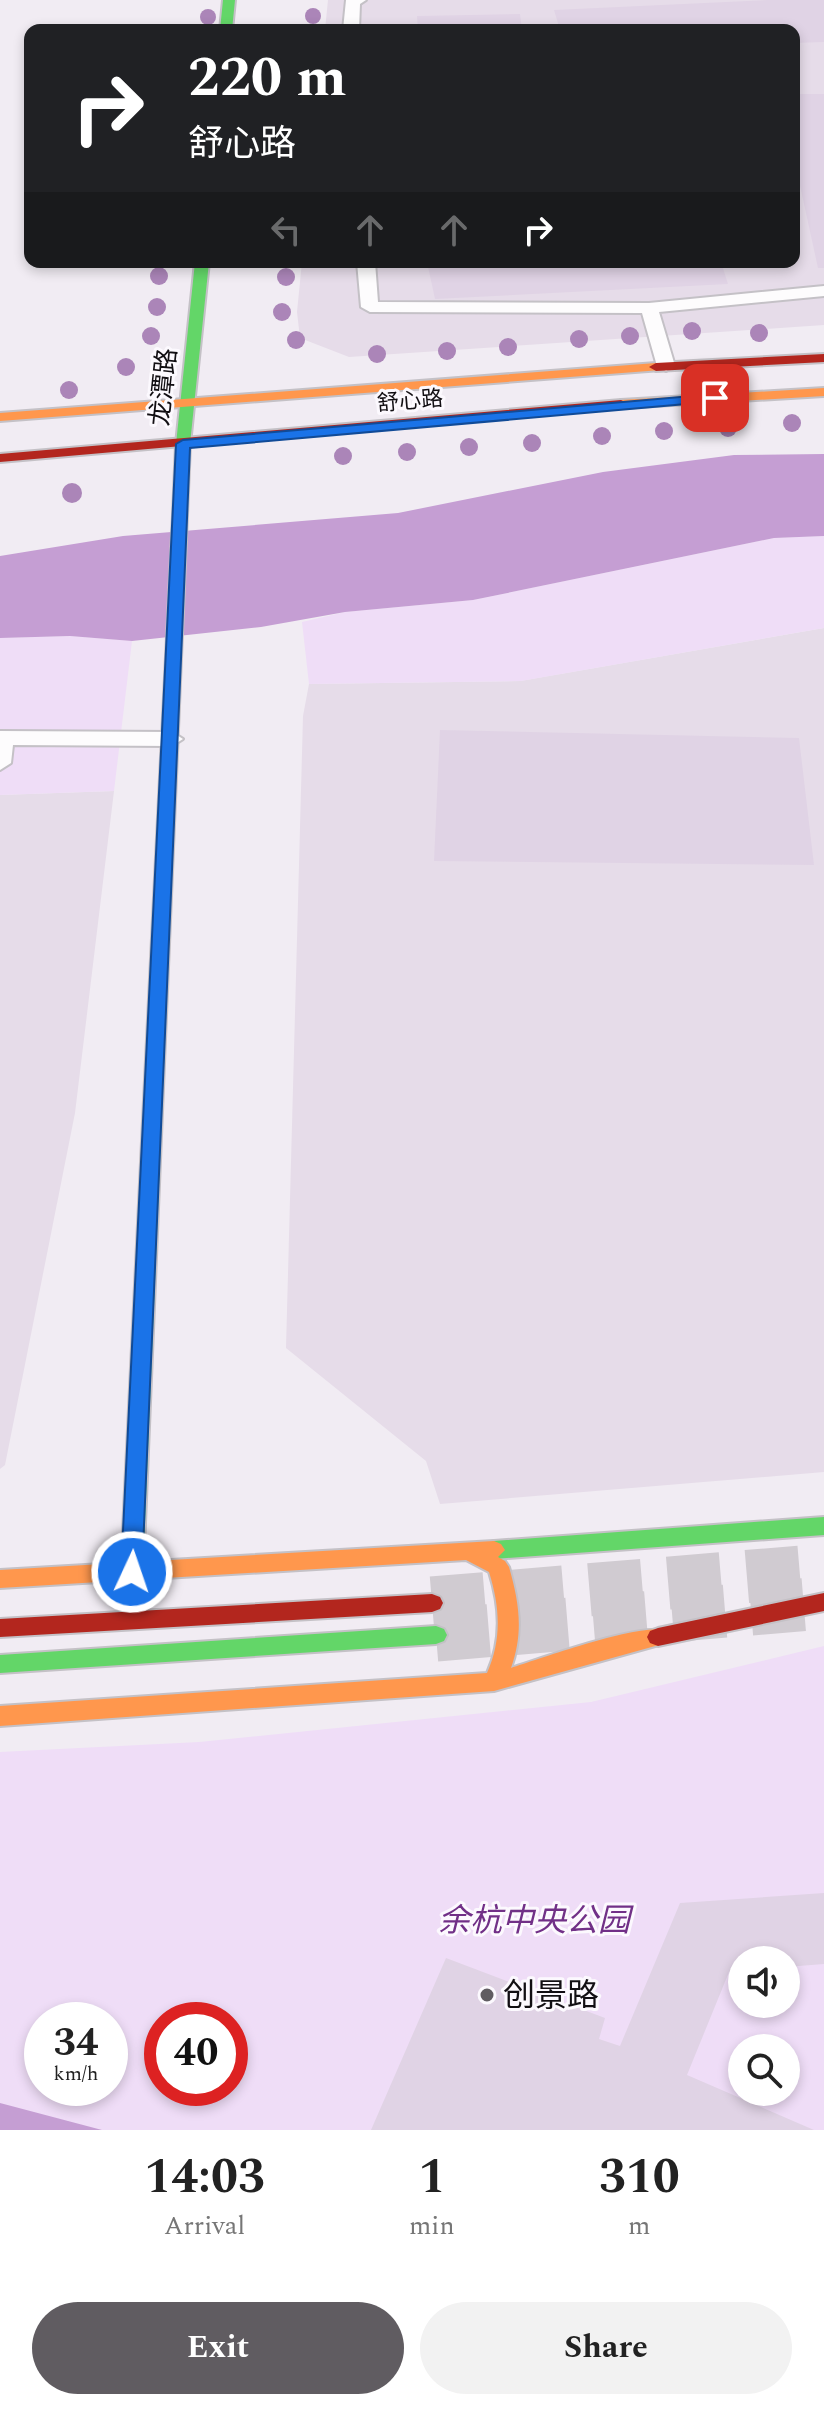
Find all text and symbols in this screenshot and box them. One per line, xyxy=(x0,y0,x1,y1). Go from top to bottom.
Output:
text: 220 m xyxy=(188,36,347,121)
icon: right xyxy=(56,56,160,160)
text: 舒心路 xyxy=(188,117,296,172)
icon: left xyxy=(264,208,308,252)
icon: ahead xyxy=(348,208,392,252)
icon: ahead xyxy=(432,208,476,252)
icon: right xyxy=(516,208,560,252)
street label: 龙潭路 xyxy=(140,346,188,428)
pin xyxy=(681,364,749,432)
icon: arrive xyxy=(693,376,737,420)
street label: 舒心路 xyxy=(376,382,444,421)
position arrow xyxy=(90,1530,174,1614)
park label: 余杭中央公园 xyxy=(438,1897,634,1946)
map controls xyxy=(728,1946,800,2106)
button: sound xyxy=(728,1946,800,2018)
place label: 创景路 xyxy=(503,1972,599,2021)
marker: 创景路 xyxy=(478,1986,496,2004)
speed limit sign: 40 xyxy=(144,2002,248,2106)
text: 34 xyxy=(54,2013,98,2074)
button: search xyxy=(728,2034,800,2106)
text: km/h xyxy=(54,2059,99,2089)
text: 14:03 xyxy=(144,2141,265,2214)
text: 1 xyxy=(418,2141,445,2214)
text: 310 xyxy=(599,2141,680,2214)
text: Arrival xyxy=(164,2206,245,2246)
text: min xyxy=(409,2206,455,2246)
text: m xyxy=(628,2206,650,2246)
button: Exit xyxy=(32,2302,404,2394)
button: Share xyxy=(420,2302,792,2394)

